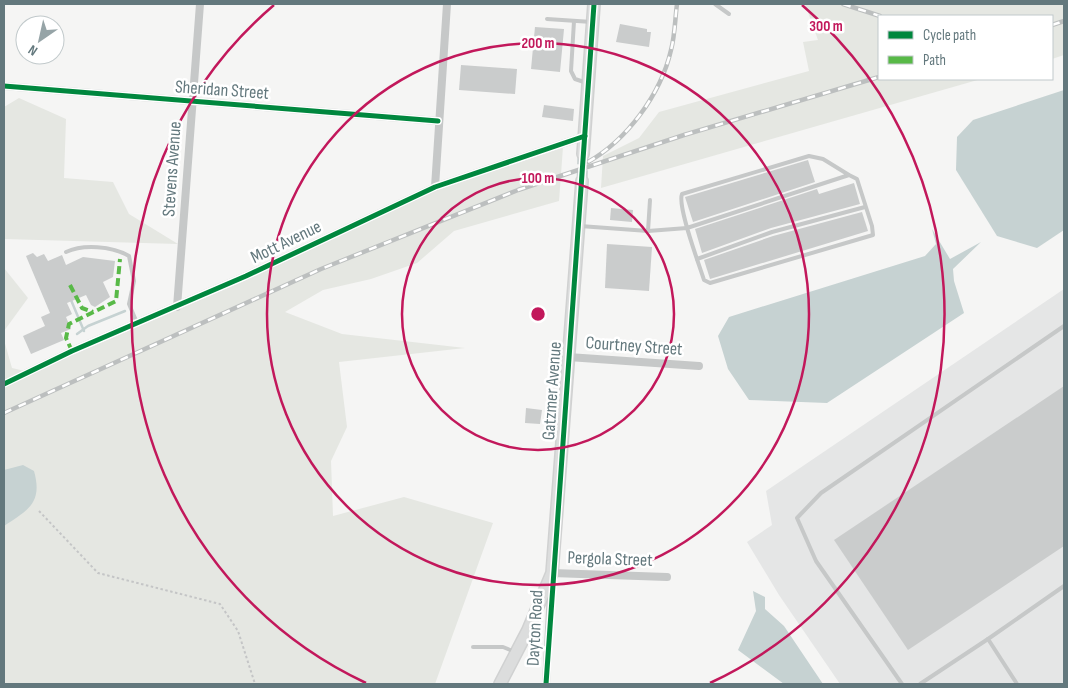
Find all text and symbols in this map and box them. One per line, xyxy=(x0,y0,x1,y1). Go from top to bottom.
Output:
north arrow xyxy=(15,15,65,65)
legend xyxy=(878,15,1053,80)
text: 300 m xyxy=(809,17,843,36)
text: Cycle path xyxy=(923,26,976,45)
text: 200 m xyxy=(521,34,555,53)
text: N xyxy=(25,41,41,60)
text: Path xyxy=(923,51,946,70)
street label: Sheridan Street xyxy=(174,76,270,104)
street label: Stevens Avenue xyxy=(158,121,186,217)
text: 100 m xyxy=(522,169,554,188)
street label: Mott Avenue xyxy=(247,216,325,268)
centre of rings xyxy=(529,305,547,323)
street label: Courtney Street xyxy=(585,332,684,360)
street label: Gatzmer Avenue xyxy=(538,341,566,441)
street label: Pergola Street xyxy=(567,547,653,571)
street label: Dayton Road xyxy=(523,590,547,666)

